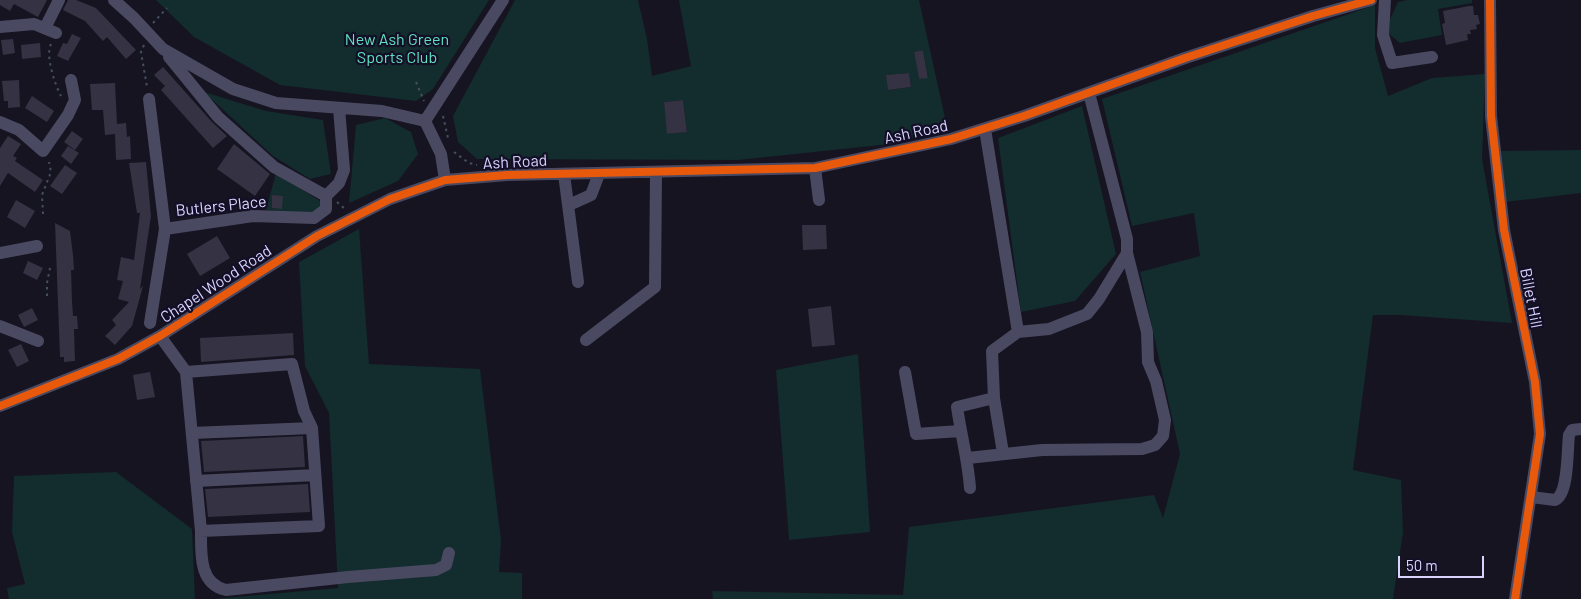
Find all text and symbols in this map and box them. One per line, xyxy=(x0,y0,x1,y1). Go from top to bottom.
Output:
park label: New Ash Green Sports Club xyxy=(345,30,449,68)
street label: Ash Road xyxy=(882,116,950,148)
street label: Ash Road xyxy=(482,151,548,173)
street label: Butlers Place xyxy=(175,192,267,220)
street label: Chapel Wood Road xyxy=(157,241,275,327)
street label: Billet Hill xyxy=(1516,266,1546,330)
scale bar xyxy=(1401,546,1487,578)
text: 50 m xyxy=(1406,556,1438,574)

